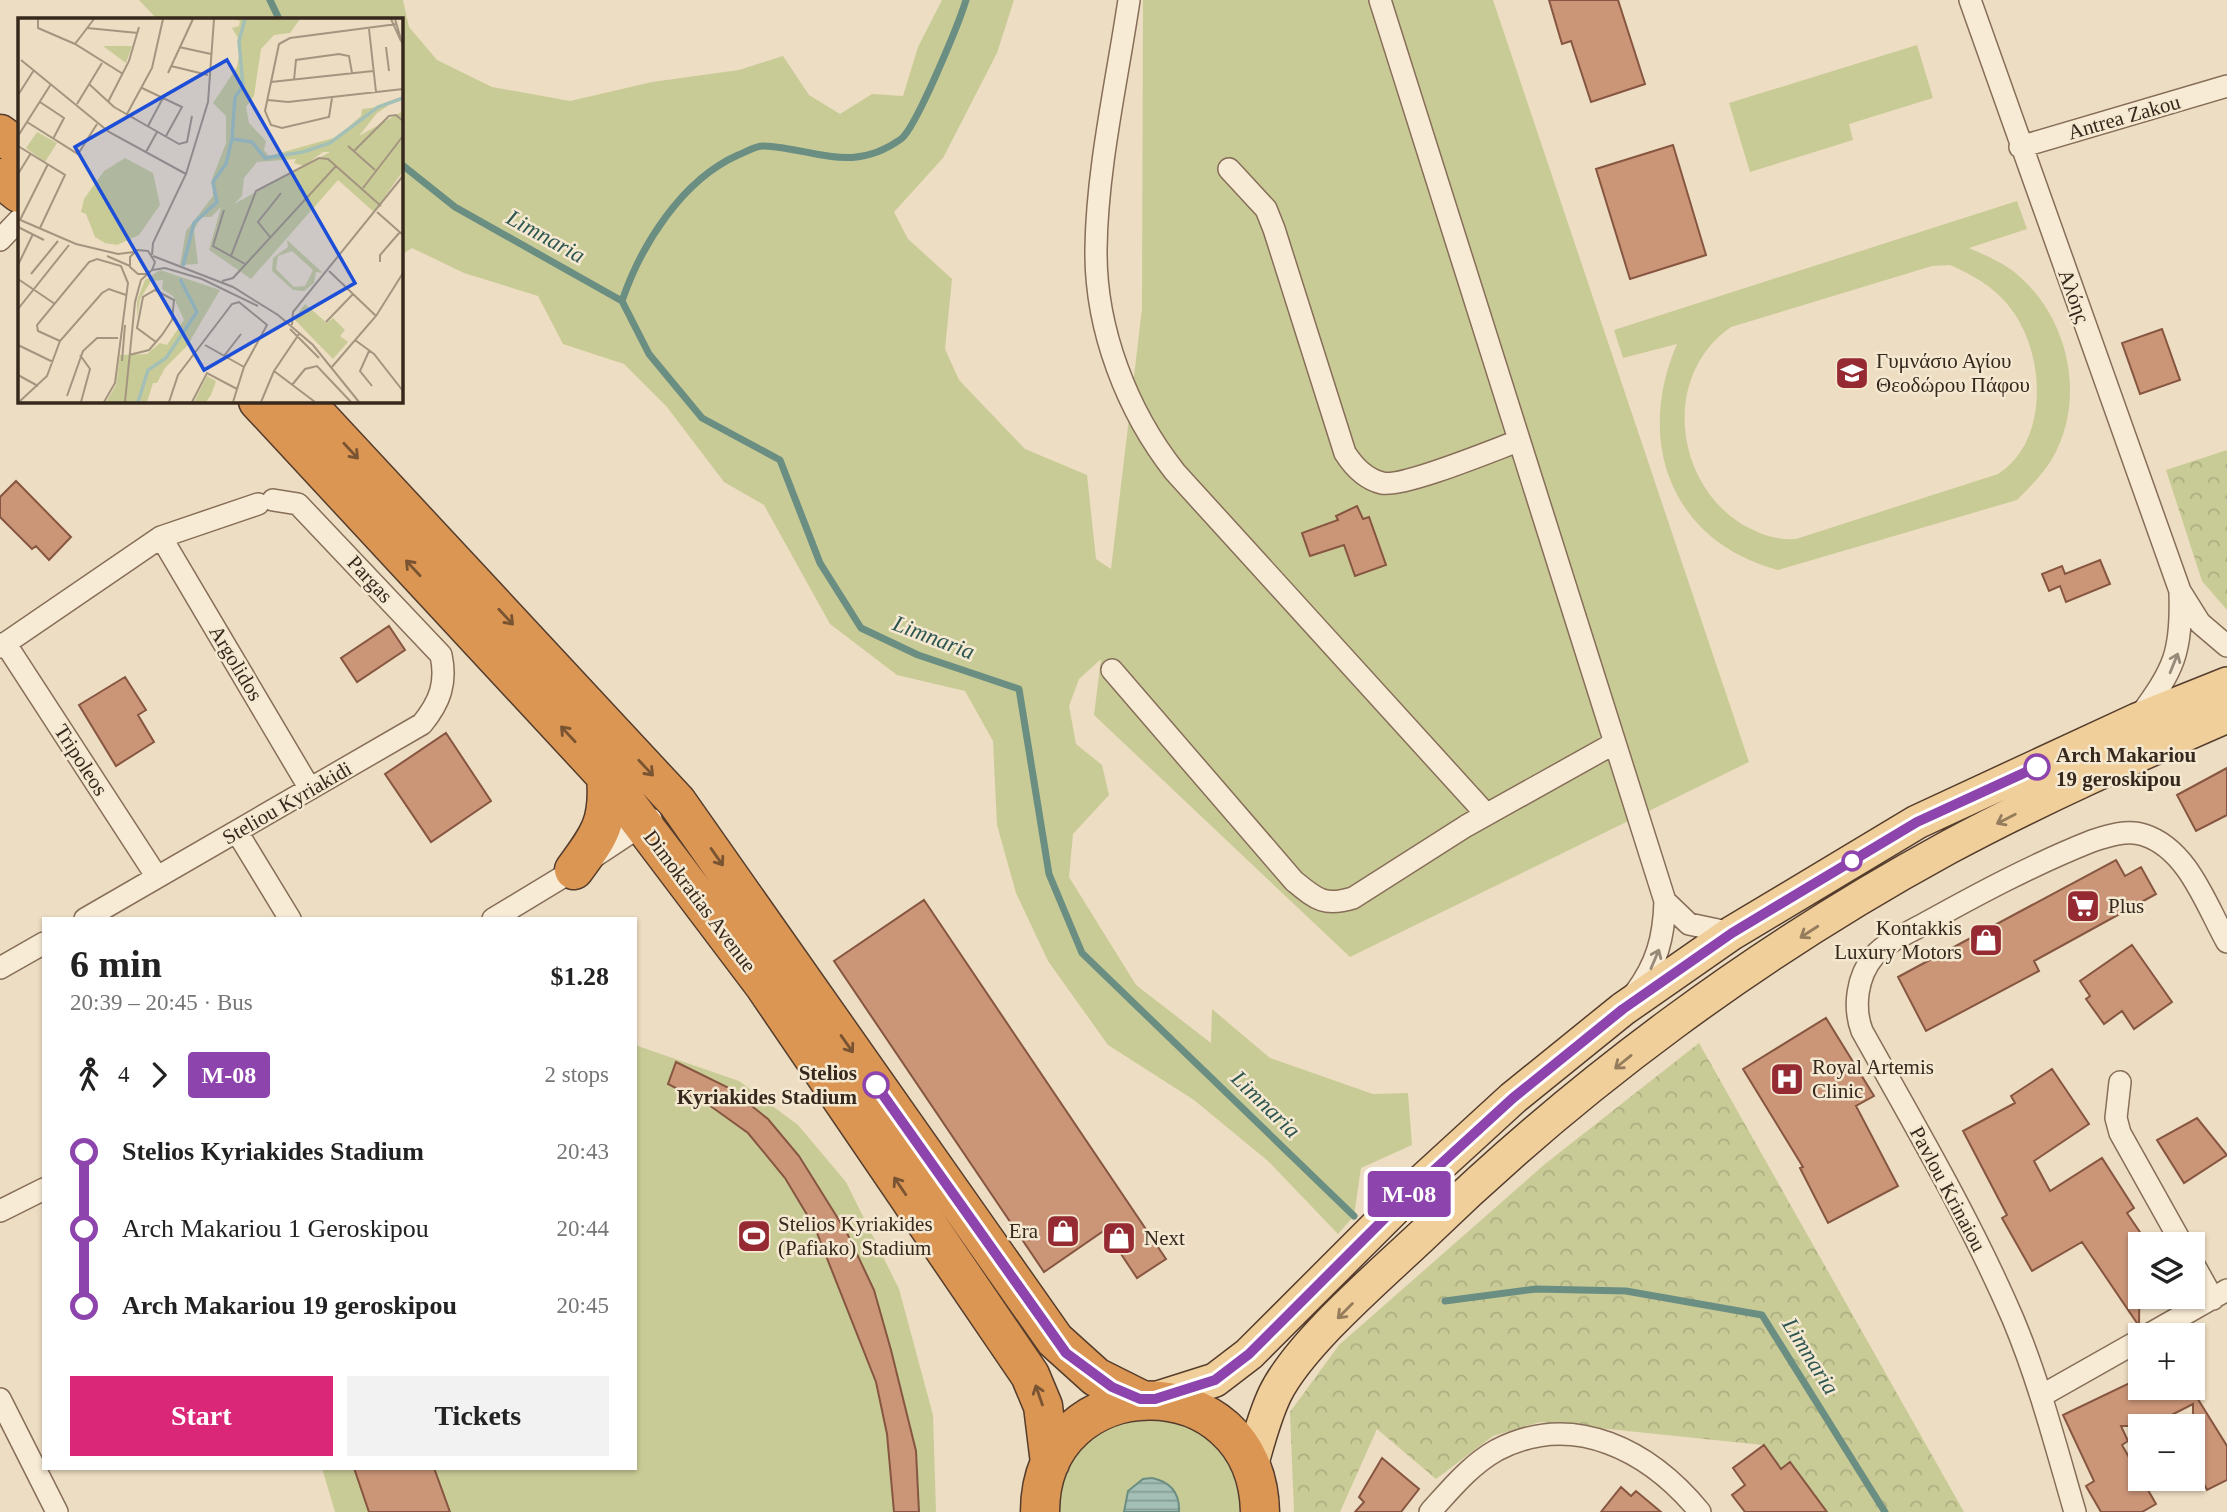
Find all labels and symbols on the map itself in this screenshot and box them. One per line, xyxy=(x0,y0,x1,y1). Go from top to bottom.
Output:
inset map xyxy=(18,18,402,402)
street label: Antrea Zakou xyxy=(2065,89,2184,145)
water label: Limnaria xyxy=(501,204,589,268)
street label: Αλόης xyxy=(2053,266,2095,327)
place label: Γυμνάσιο Αγίου Θεοδώρου Πάφου xyxy=(1876,349,2030,397)
school or university icon: Γυμνάσιο Αγίου Θεοδώρου Πάφου xyxy=(1833,354,1871,392)
one-way arrow xyxy=(342,442,359,459)
street label: Pargas xyxy=(342,550,398,608)
one-way arrow xyxy=(404,559,421,576)
one-way arrow xyxy=(497,608,514,625)
water label: Limnaria xyxy=(888,610,978,664)
street label: Argolidos xyxy=(204,621,268,705)
one-way arrow xyxy=(2168,653,2181,674)
street label: Tripoleos xyxy=(49,720,113,800)
one-way arrow xyxy=(559,726,576,743)
place label: Arch Makariou 19 geroskipou xyxy=(2056,743,2197,791)
marker: Arch Makariou 19 geroskipou xyxy=(2024,754,2050,780)
street label: Steliou Kyriakidi xyxy=(218,756,356,850)
one-way arrow xyxy=(638,759,655,776)
one-way arrow xyxy=(1996,812,2017,826)
street label: Dimokratias Avenue xyxy=(639,825,761,977)
one-way arrow xyxy=(710,847,724,866)
unlabelled marker xyxy=(1842,851,1862,871)
supermarket icon: Plus xyxy=(2064,887,2102,925)
place label: Plus xyxy=(2108,894,2144,918)
place label: Kontakkis Luxury Motors xyxy=(1834,916,1962,964)
shop icon: Kontakkis Luxury Motors xyxy=(1967,921,2005,959)
one-way arrow xyxy=(1800,924,1819,939)
one-way arrow xyxy=(1649,949,1662,970)
one-way arrow xyxy=(840,1034,854,1053)
one-way arrow xyxy=(1614,1055,1632,1070)
place label: Royal Artemis Clinic xyxy=(1812,1055,1934,1103)
hospital icon: Royal Artemis Clinic xyxy=(1768,1060,1806,1098)
place label: Stelios Kyriakides Stadium xyxy=(677,1061,857,1109)
water label: Limnaria xyxy=(1225,1065,1305,1143)
marker: Stelios Kyriakides Stadium xyxy=(863,1072,889,1098)
street label: Pavlou Krinaiou xyxy=(1905,1122,1991,1256)
line badge: M-08 xyxy=(1360,1171,1458,1217)
one-way arrow xyxy=(893,1177,907,1196)
place label: Stelios Kyriakides (Pafiako) Stadium xyxy=(778,1212,933,1260)
shop icon: Era xyxy=(1044,1212,1082,1250)
sports icon: Stelios Kyriakides (Pafiako) Stadium xyxy=(735,1217,773,1255)
place label: Era xyxy=(1009,1219,1039,1243)
shop icon: Next xyxy=(1100,1219,1138,1257)
place label: Next xyxy=(1144,1226,1185,1250)
one-way arrow xyxy=(1337,1302,1354,1319)
water label: Limnaria xyxy=(1777,1312,1844,1399)
one-way arrow xyxy=(1032,1385,1044,1407)

